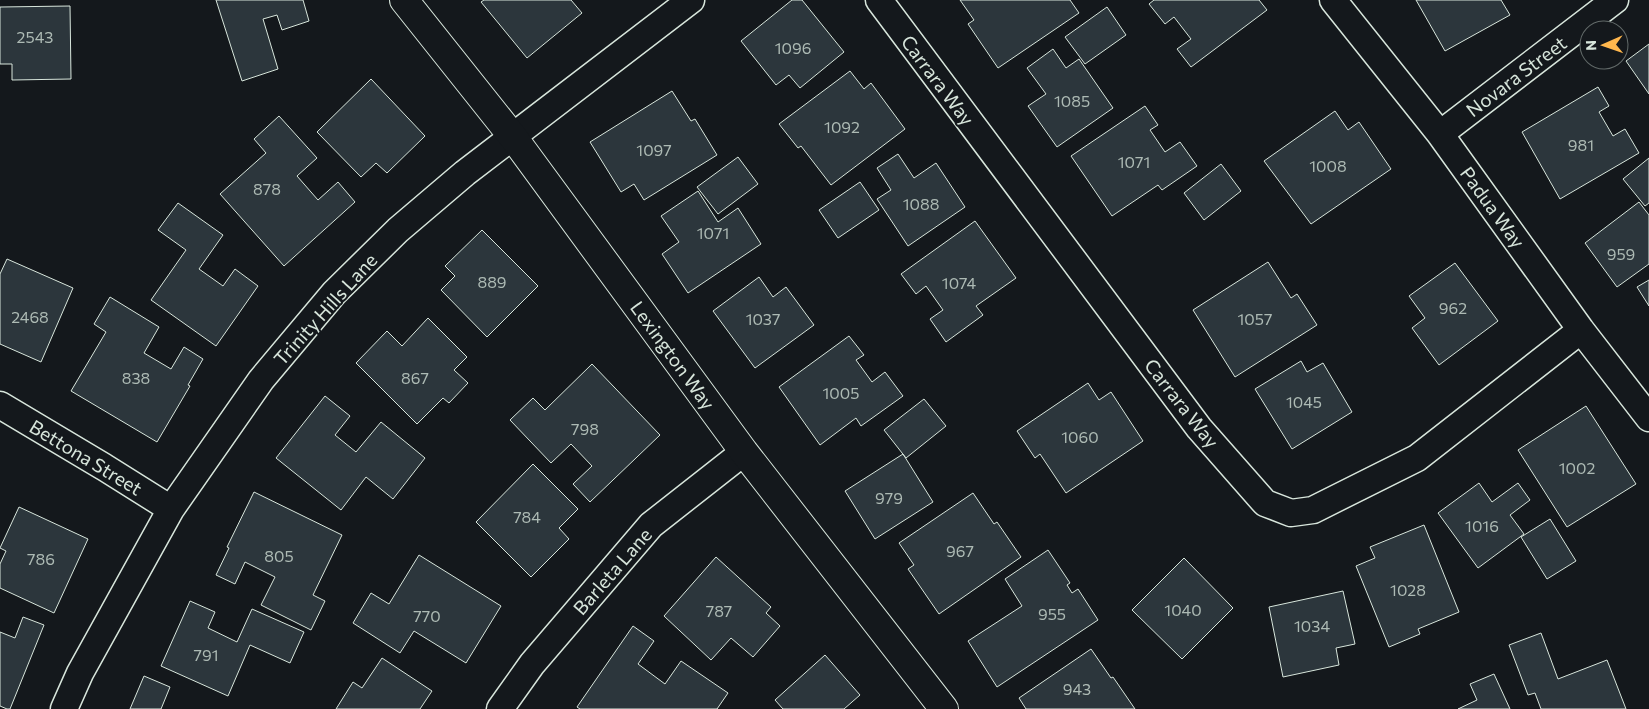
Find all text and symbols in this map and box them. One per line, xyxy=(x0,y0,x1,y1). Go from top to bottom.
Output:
north arrow xyxy=(1579,20,1629,70)
house number: 2543 xyxy=(17,27,53,46)
street label: Carrara Way xyxy=(897,30,979,130)
street label: Novara Street xyxy=(1461,31,1571,121)
house number: 1096 xyxy=(775,38,811,57)
text: N xyxy=(1582,40,1599,51)
house number: 1085 xyxy=(1054,91,1090,110)
house number: 1092 xyxy=(824,117,860,136)
house number: 981 xyxy=(1568,135,1594,154)
house number: 1097 xyxy=(636,140,672,159)
house number: 1071 xyxy=(1118,152,1150,171)
house number: 1008 xyxy=(1309,156,1347,175)
street label: Padua Way xyxy=(1456,162,1530,252)
house number: 878 xyxy=(253,179,281,198)
house number: 1088 xyxy=(903,194,939,213)
house number: 1071 xyxy=(697,223,729,242)
house number: 959 xyxy=(1607,244,1635,263)
street label: Trinity Hills Lane xyxy=(269,248,381,370)
house number: 889 xyxy=(477,272,507,291)
house number: 1074 xyxy=(942,273,977,292)
street label: Lexington Way xyxy=(626,296,720,414)
house number: 962 xyxy=(1439,298,1467,317)
house number: 2468 xyxy=(11,307,49,326)
house number: 1037 xyxy=(746,309,780,328)
house number: 1057 xyxy=(1238,309,1272,328)
street label: Carrara Way xyxy=(1140,354,1224,452)
house number: 838 xyxy=(122,368,150,387)
house number: 867 xyxy=(401,368,429,387)
house number: 1005 xyxy=(823,383,859,402)
house number: 1045 xyxy=(1286,392,1322,411)
street label: Bettona Street xyxy=(26,414,147,500)
house number: 798 xyxy=(571,419,599,438)
house number: 1060 xyxy=(1061,427,1099,446)
house number: 1002 xyxy=(1559,458,1595,477)
house number: 979 xyxy=(875,488,903,507)
house number: 784 xyxy=(513,507,541,526)
house number: 1016 xyxy=(1465,516,1499,535)
street label: Barleta Lane xyxy=(568,523,656,619)
house number: 967 xyxy=(946,541,974,560)
house number: 805 xyxy=(264,546,294,565)
house number: 786 xyxy=(27,549,55,568)
house number: 1028 xyxy=(1390,580,1426,599)
house number: 1040 xyxy=(1164,600,1202,619)
house number: 787 xyxy=(706,601,732,620)
house number: 955 xyxy=(1038,604,1066,623)
house number: 770 xyxy=(413,606,441,625)
house number: 1034 xyxy=(1294,616,1330,635)
house number: 791 xyxy=(194,645,218,664)
house number: 943 xyxy=(1063,679,1091,698)

